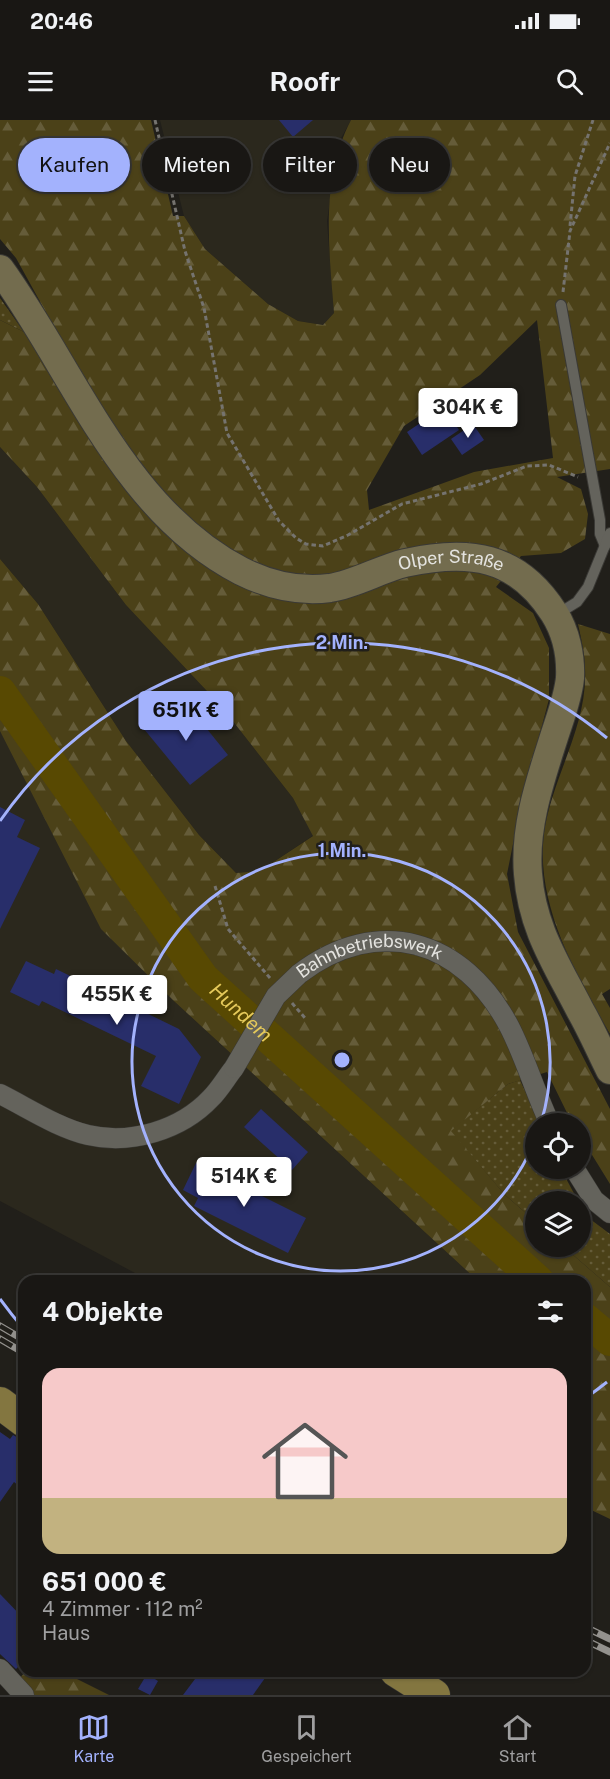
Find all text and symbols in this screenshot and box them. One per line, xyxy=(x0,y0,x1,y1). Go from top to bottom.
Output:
text: 20:46 xyxy=(30,8,93,34)
icon: menu xyxy=(24,65,57,98)
text: Roofr xyxy=(270,65,340,97)
icon: search xyxy=(553,65,586,98)
chip: Kaufen xyxy=(18,138,130,192)
chip: Mieten xyxy=(142,138,251,192)
chip: Filter xyxy=(263,138,357,192)
chip: Neu xyxy=(369,138,450,192)
pin: 304K € xyxy=(419,388,517,439)
text: 304K € xyxy=(432,395,504,419)
street label: Olper Straße xyxy=(396,546,508,575)
text: 2 Min. xyxy=(316,632,368,653)
pin: 651K € xyxy=(137,691,235,742)
text: 651K € xyxy=(152,698,220,722)
text: 1 Min. xyxy=(318,840,366,861)
street label: Bahnbetriebswerk xyxy=(292,930,447,982)
pin: 455K € xyxy=(68,975,166,1026)
water label: Hundem xyxy=(205,978,277,1047)
text: 455K € xyxy=(81,982,153,1006)
centre of rings xyxy=(332,1050,352,1070)
map controls xyxy=(525,1113,591,1257)
button: locate xyxy=(525,1113,591,1179)
pin: 514K € xyxy=(195,1157,293,1208)
text: 514K € xyxy=(210,1164,278,1188)
button: layers xyxy=(525,1191,591,1257)
icon: filters xyxy=(534,1295,567,1328)
text: 4 Objekte xyxy=(42,1296,163,1327)
icon: home xyxy=(251,1407,359,1515)
text: 651 000 € xyxy=(42,1566,167,1597)
text: 4 Zimmer · 112 m² xyxy=(42,1597,203,1621)
text: Haus xyxy=(42,1621,90,1645)
tab: Karte xyxy=(74,1711,114,1766)
tab: Gespeichert xyxy=(261,1711,352,1766)
tab: Start xyxy=(499,1711,536,1766)

